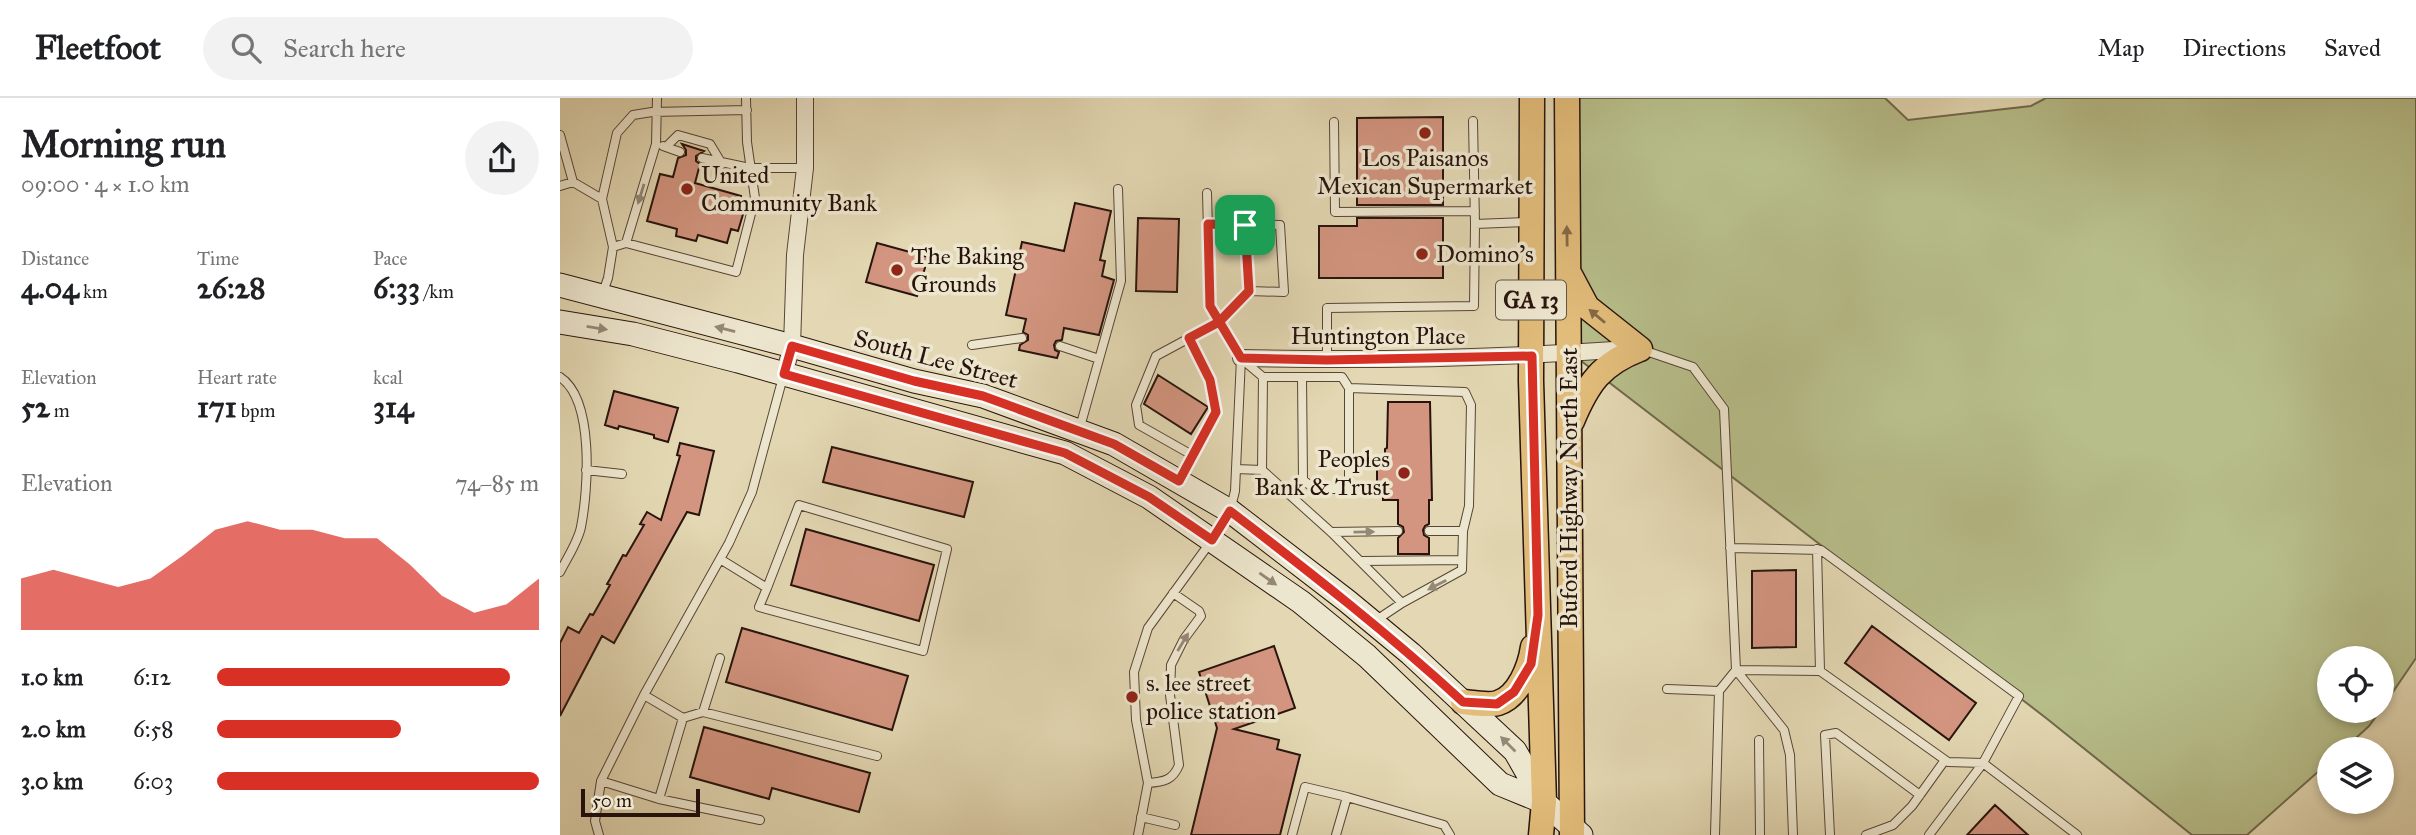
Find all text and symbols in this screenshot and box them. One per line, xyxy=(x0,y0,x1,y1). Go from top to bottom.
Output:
search box xyxy=(203,17,693,80)
text: Fleetfoot xyxy=(35,28,161,68)
icon: search xyxy=(227,29,265,67)
text: Search here xyxy=(283,32,406,64)
text: Map xyxy=(2098,33,2145,63)
text: Directions xyxy=(2183,33,2286,63)
text: Saved xyxy=(2324,33,2381,63)
text: Morning run xyxy=(21,121,226,167)
button: share xyxy=(465,121,539,195)
marker: Los Paisanos Mexican Supermarket xyxy=(1417,125,1433,141)
place label: Los Paisanos Mexican Supermarket xyxy=(1317,143,1534,201)
place label: United Community Bank xyxy=(701,160,878,218)
text: 09:00 · 4 × 1.0 km xyxy=(21,170,190,198)
marker: United Community Bank xyxy=(679,181,695,197)
one-way arrow xyxy=(636,184,646,205)
pin xyxy=(1215,195,1275,255)
icon: arrive xyxy=(1226,206,1264,244)
one-way arrow xyxy=(1561,225,1573,247)
place label: Domino's xyxy=(1436,239,1534,269)
place label: The Baking Grounds xyxy=(911,241,1025,299)
marker: Domino's xyxy=(1414,246,1430,262)
text: Distance xyxy=(21,247,89,270)
text: Time xyxy=(197,247,239,270)
text: Pace xyxy=(373,247,407,270)
marker: The Baking Grounds xyxy=(889,262,905,278)
text: 4.04 xyxy=(21,270,79,306)
text: 26:28 xyxy=(197,270,265,306)
text: 6:33 xyxy=(373,270,420,306)
text: km xyxy=(79,280,108,303)
text: /km xyxy=(420,280,454,303)
road number: GA 13 xyxy=(1496,280,1566,320)
one-way arrow xyxy=(1589,309,1606,324)
street label: Huntington Place xyxy=(1291,321,1465,351)
one-way arrow xyxy=(586,323,608,334)
street label: South Lee Street xyxy=(851,323,1022,395)
one-way arrow xyxy=(714,324,736,335)
street label: Buford Highway North East xyxy=(1554,347,1584,629)
text: Elevation xyxy=(21,366,96,389)
text: Heart rate xyxy=(197,366,277,389)
text: kcal xyxy=(373,366,403,389)
text: 52 xyxy=(21,389,50,425)
text: 171 xyxy=(197,389,237,425)
text: 314 xyxy=(373,389,414,425)
text: m xyxy=(50,399,70,422)
text: bpm xyxy=(237,399,275,422)
place label: Peoples Bank & Trust xyxy=(1254,444,1390,502)
marker: Peoples Bank & Trust xyxy=(1396,465,1412,481)
text: Elevation xyxy=(21,469,112,497)
text: 74–85 m xyxy=(455,469,539,497)
one-way arrow xyxy=(1354,526,1376,538)
one-way arrow xyxy=(1259,572,1277,586)
one-way arrow xyxy=(1427,579,1447,590)
one-way arrow xyxy=(1177,633,1190,652)
map controls xyxy=(2317,646,2394,814)
button: locate xyxy=(2317,646,2394,723)
text: 1.0 km xyxy=(21,663,83,691)
text: 6:12 xyxy=(133,663,171,691)
place label: s. lee street police station xyxy=(1145,668,1276,726)
marker: s. lee street police station xyxy=(1124,689,1140,705)
text: 2.0 km xyxy=(21,715,86,743)
text: 6:58 xyxy=(133,715,174,743)
one-way arrow xyxy=(1500,737,1517,753)
button: layers xyxy=(2317,737,2394,814)
text: 3.0 km xyxy=(21,767,83,795)
text: 6:03 xyxy=(133,767,173,795)
scale bar xyxy=(581,786,700,818)
text: 50 m xyxy=(592,789,632,812)

